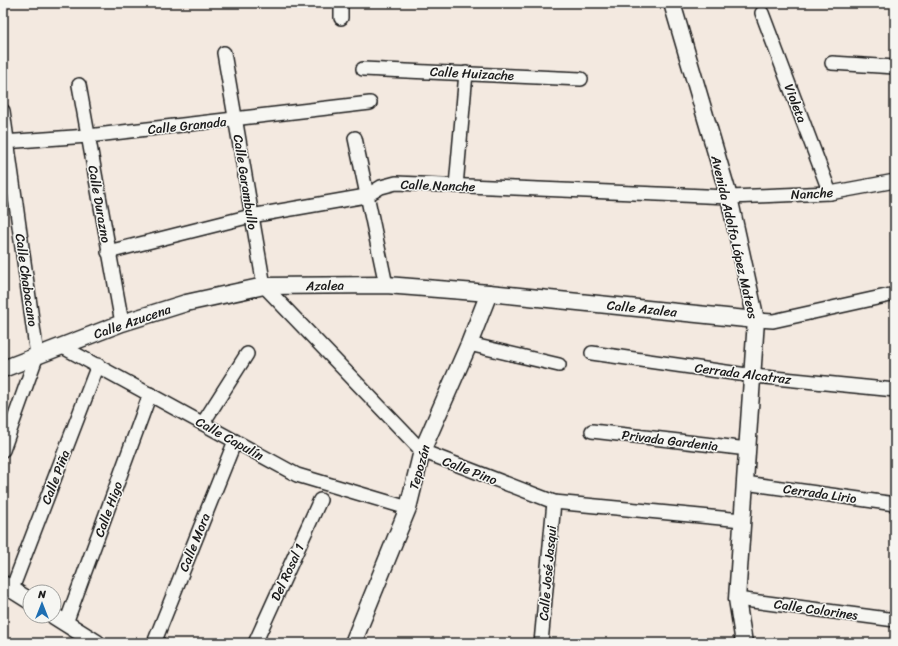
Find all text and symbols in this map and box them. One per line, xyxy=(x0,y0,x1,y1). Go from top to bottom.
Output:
street label: Calle Huizache xyxy=(429,60,515,87)
street label: Violeta xyxy=(778,80,814,126)
street label: Calle Granada xyxy=(147,110,228,141)
street label: Calle Garambullo xyxy=(227,133,264,232)
street label: Avenida Adolfo López Mateos xyxy=(704,152,765,322)
street label: Calle Durazno xyxy=(81,163,118,245)
street label: Calle Nanche xyxy=(400,173,476,198)
street label: Nanche xyxy=(790,181,834,206)
street label: Calle Chabacano xyxy=(9,232,44,329)
street label: Azalea xyxy=(305,274,345,297)
street label: Calle Azalea xyxy=(606,293,679,324)
street label: Calle Azucena xyxy=(90,297,174,345)
street label: Cerrada Alcatraz xyxy=(693,356,793,391)
street label: Calle Capulín xyxy=(191,410,268,467)
street label: Privada Gardenia xyxy=(620,423,720,458)
street label: Tepozán xyxy=(402,442,437,492)
street label: Calle Piña xyxy=(35,446,77,508)
street label: Calle Pino xyxy=(439,450,501,492)
street label: Cerrada Lirio xyxy=(782,477,859,510)
street label: Calle Higo xyxy=(88,478,129,540)
street label: Calle Mora xyxy=(172,509,217,575)
street label: Calle José Jasqui xyxy=(532,524,563,622)
street label: Del Rosal 1 xyxy=(264,539,311,605)
north arrow xyxy=(22,584,62,624)
text: N xyxy=(37,585,46,604)
street label: Calle Colorines xyxy=(772,592,860,627)

